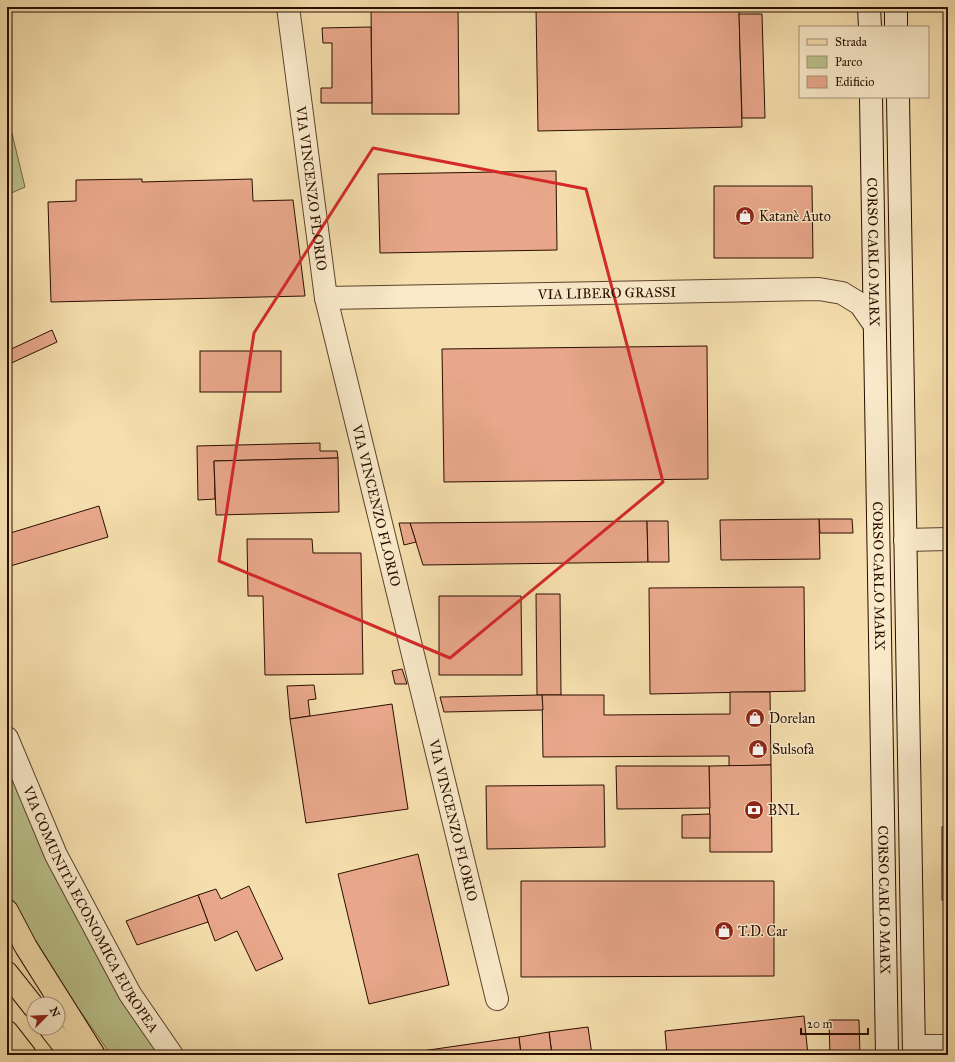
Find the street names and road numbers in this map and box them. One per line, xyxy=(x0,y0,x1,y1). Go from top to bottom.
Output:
street label: VIA VINCENZO FLORIO xyxy=(292,104,331,272)
street label: CORSO CARLO MARX xyxy=(864,177,883,327)
street label: VIA LIBERO GRASSI xyxy=(536,283,676,303)
street label: VIA VINCENZO FLORIO xyxy=(348,422,405,588)
street label: CORSO CARLO MARX xyxy=(869,501,889,651)
street label: VIA VINCENZO FLORIO xyxy=(425,737,481,903)
street label: VIA COMUNITÀ ECONOMICA EUROPEA xyxy=(20,783,164,1035)
street label: CORSO CARLO MARX xyxy=(875,825,894,975)

